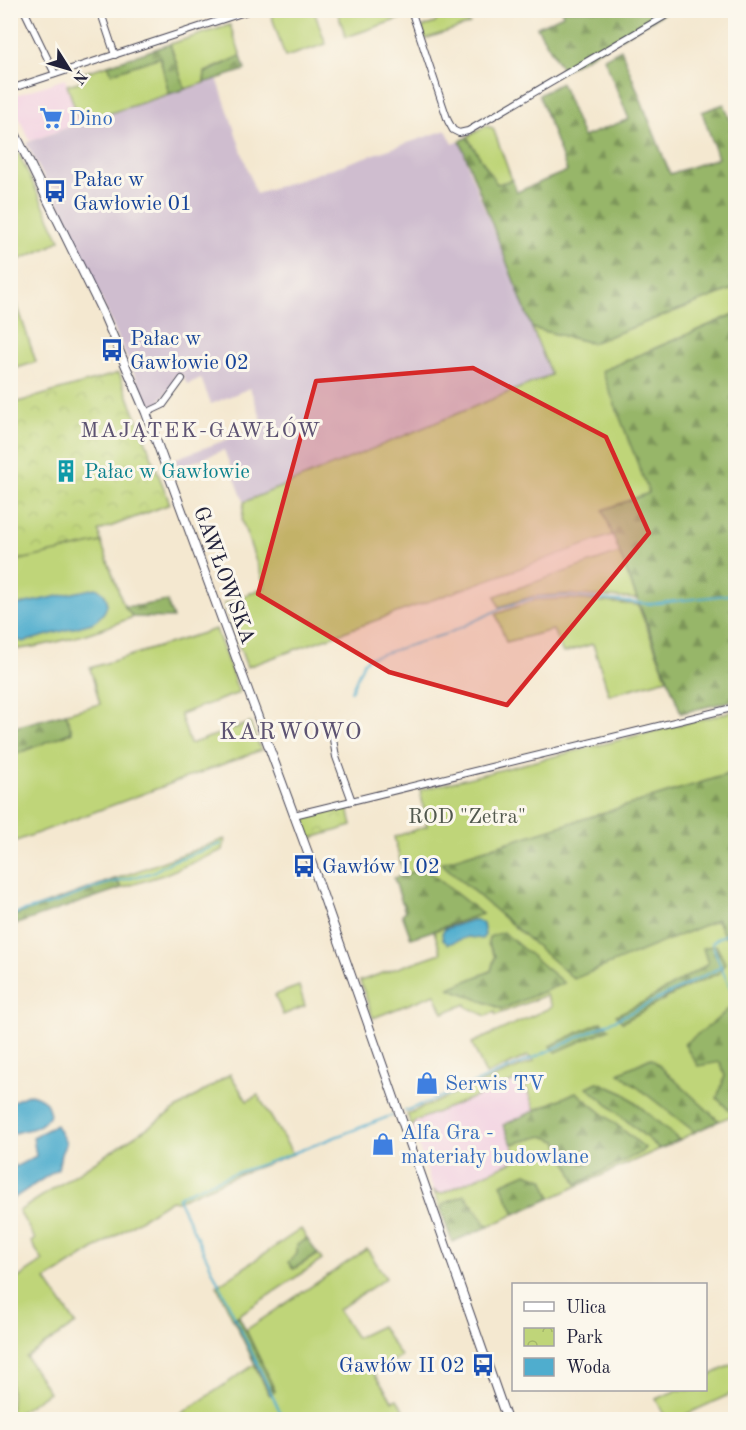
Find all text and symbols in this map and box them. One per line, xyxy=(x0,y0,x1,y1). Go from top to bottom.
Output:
north arrow xyxy=(39,39,99,99)
text: N xyxy=(69,67,89,87)
supermarket icon: Dino xyxy=(38,105,64,131)
place label: Dino xyxy=(69,109,113,130)
place label: Pałac w Gawłowie 01 xyxy=(73,170,192,215)
bus stop icon: Pałac w Gawłowie 01 xyxy=(42,178,68,204)
place label: Pałac w Gawłowie 02 xyxy=(130,329,249,374)
bus stop icon: Pałac w Gawłowie 02 xyxy=(99,337,125,363)
district label: MAJĄTEK-GAWŁÓW xyxy=(80,416,322,442)
building icon: Pałac w Gawłowie xyxy=(53,458,79,484)
place label: Pałac w Gawłowie xyxy=(84,462,250,483)
street label: GAWŁOWSKA xyxy=(189,504,258,647)
district label: KARWOWO xyxy=(219,721,363,745)
park label: ROD "Zetra" xyxy=(408,807,526,828)
bus stop icon: Gawłów I 02 xyxy=(291,853,317,879)
place label: Gawłów I 02 xyxy=(322,857,440,878)
shop icon: Serwis TV xyxy=(414,1070,440,1096)
place label: Serwis TV xyxy=(445,1074,544,1095)
place label: Alfa Gra - materiały budowlane xyxy=(401,1123,589,1168)
shop icon: Alfa Gra - materiały budowlane xyxy=(370,1131,396,1157)
legend xyxy=(512,1283,707,1391)
text: Ulica xyxy=(566,1299,607,1317)
text: Park xyxy=(566,1329,603,1347)
bus stop icon: Gawłów II 02 xyxy=(470,1352,496,1378)
place label: Gawłów II 02 xyxy=(339,1356,465,1377)
text: Woda xyxy=(566,1359,611,1377)

